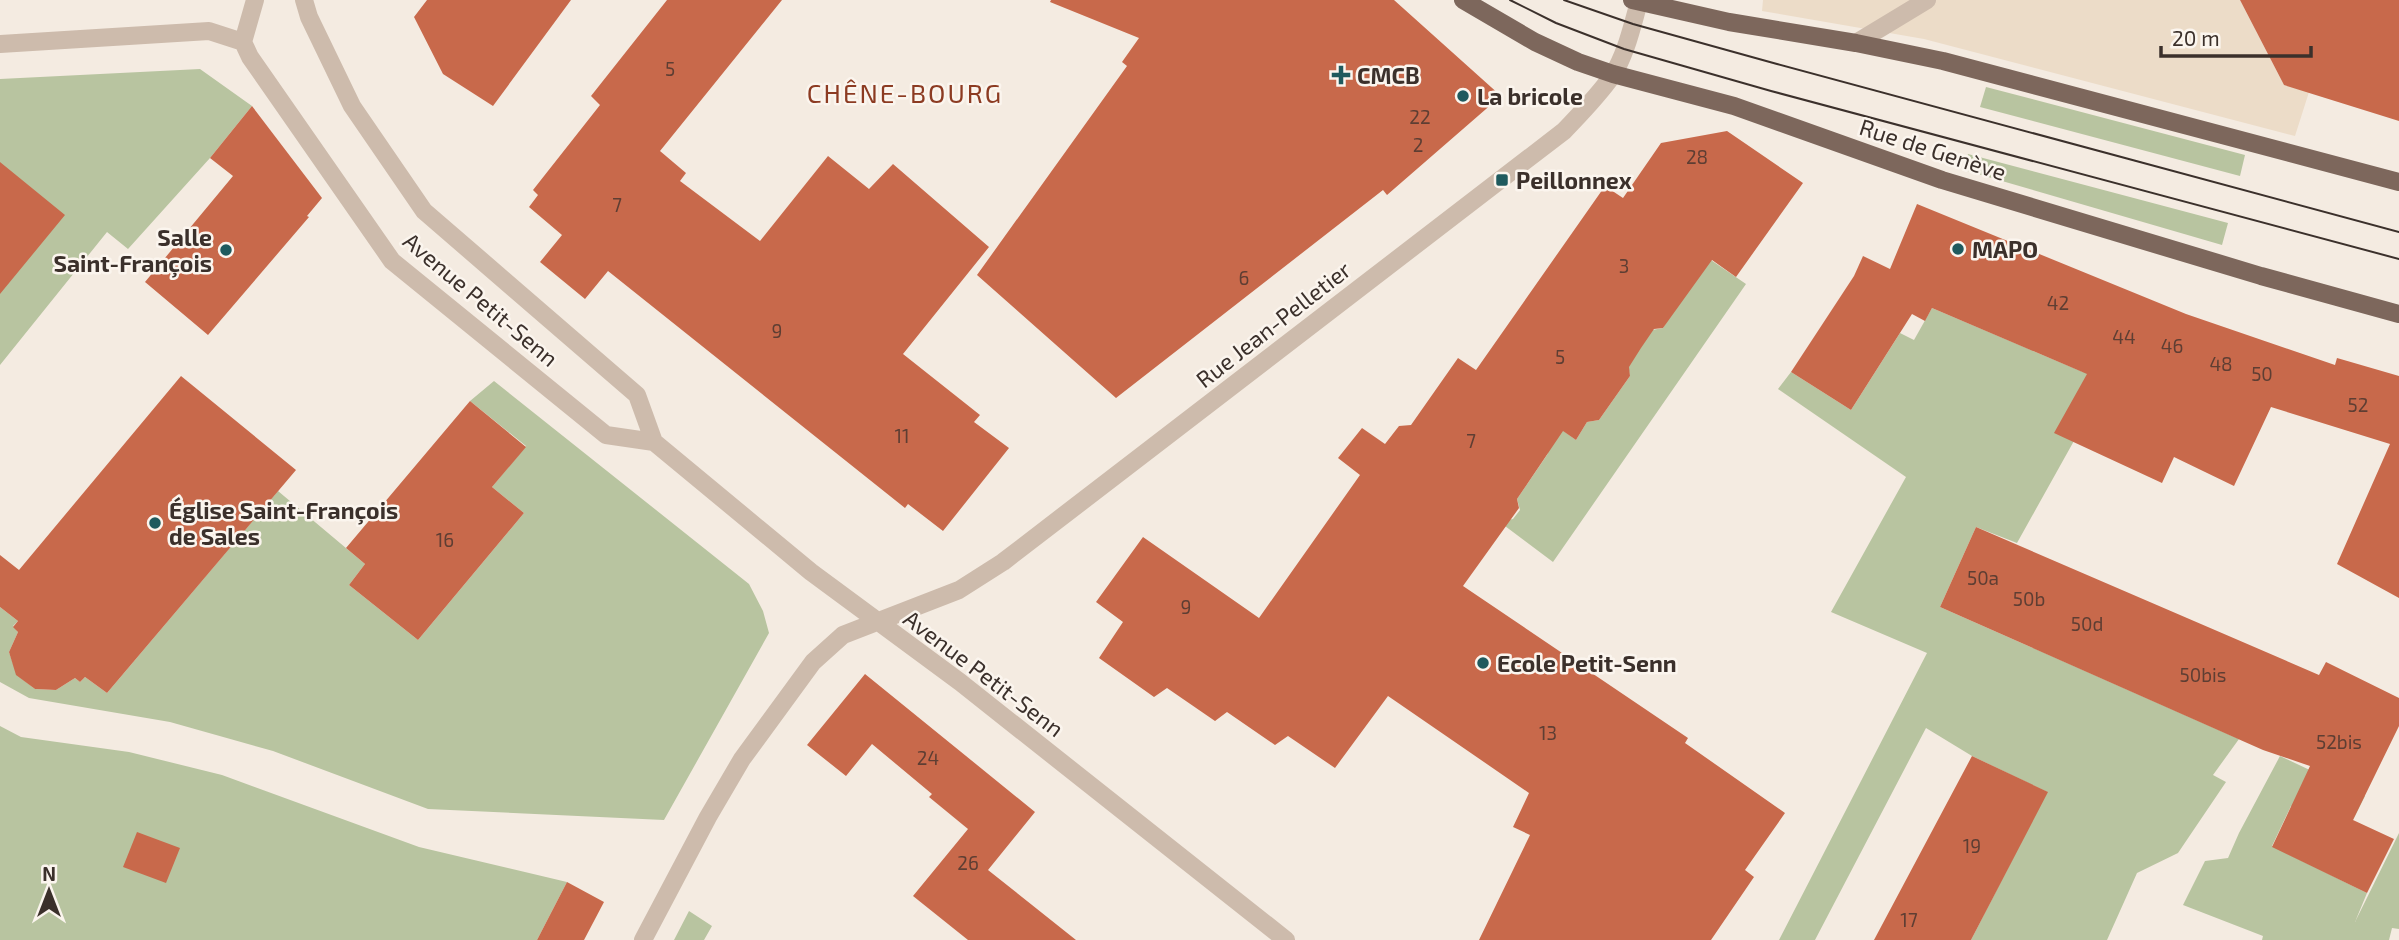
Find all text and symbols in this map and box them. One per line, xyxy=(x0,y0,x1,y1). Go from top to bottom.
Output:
scale bar xyxy=(2161,14,2312,58)
text: 20 m xyxy=(2172,25,2220,50)
house number: 5 xyxy=(665,57,675,80)
place label: CMCB xyxy=(1357,61,1420,89)
marker: CMCB xyxy=(1331,65,1351,85)
district label: CHÊNE-BOURG xyxy=(807,77,1003,108)
place label: La bricole xyxy=(1477,82,1583,110)
marker: La bricole xyxy=(1455,88,1471,104)
house number: 22 xyxy=(1409,105,1431,128)
street label: Rue de Genève xyxy=(1856,112,2010,186)
house number: 2 xyxy=(1413,133,1423,156)
house number: 28 xyxy=(1686,145,1708,168)
place label: Peillonnex xyxy=(1516,166,1632,194)
marker: Peillonnex xyxy=(1494,172,1510,188)
house number: 7 xyxy=(612,193,622,216)
place label: Salle Saint-François xyxy=(53,223,212,278)
street label: Avenue Petit-Senn xyxy=(398,226,564,372)
place label: MAPO xyxy=(1972,235,2038,263)
marker: MAPO xyxy=(1950,241,1966,257)
marker: Salle Saint-François xyxy=(218,242,234,258)
house number: 3 xyxy=(1619,254,1629,277)
street label: Rue Jean-Pelletier xyxy=(1190,255,1356,393)
house number: 6 xyxy=(1239,266,1249,289)
house number: 42 xyxy=(2047,291,2069,314)
house number: 9 xyxy=(772,319,782,342)
house number: 44 xyxy=(2112,325,2136,348)
house number: 46 xyxy=(2161,334,2183,357)
house number: 5 xyxy=(1555,345,1565,368)
house number: 48 xyxy=(2209,352,2233,375)
house number: 50 xyxy=(2251,362,2273,385)
house number: 52 xyxy=(2348,393,2368,416)
house number: 11 xyxy=(894,424,910,447)
house number: 7 xyxy=(1466,429,1476,452)
place label: Église Saint-François de Sales xyxy=(169,496,398,550)
marker: Église Saint-François de Sales xyxy=(147,515,163,531)
house number: 16 xyxy=(436,528,454,551)
house number: 50a xyxy=(1967,566,1999,589)
house number: 50b xyxy=(2013,587,2045,610)
house number: 9 xyxy=(1181,595,1191,618)
street label: Avenue Petit-Senn xyxy=(898,604,1070,742)
house number: 50d xyxy=(2071,612,2103,635)
place label: Ecole Petit-Senn xyxy=(1497,649,1677,677)
marker: Ecole Petit-Senn xyxy=(1475,655,1491,671)
house number: 50bis xyxy=(2180,663,2226,686)
house number: 13 xyxy=(1539,721,1557,744)
house number: 52bis xyxy=(2316,730,2362,753)
house number: 24 xyxy=(917,746,939,769)
house number: 19 xyxy=(1963,834,1981,857)
house number: 26 xyxy=(957,851,979,874)
north arrow xyxy=(14,856,84,926)
text: N xyxy=(42,862,56,885)
house number: 17 xyxy=(1900,908,1918,931)

